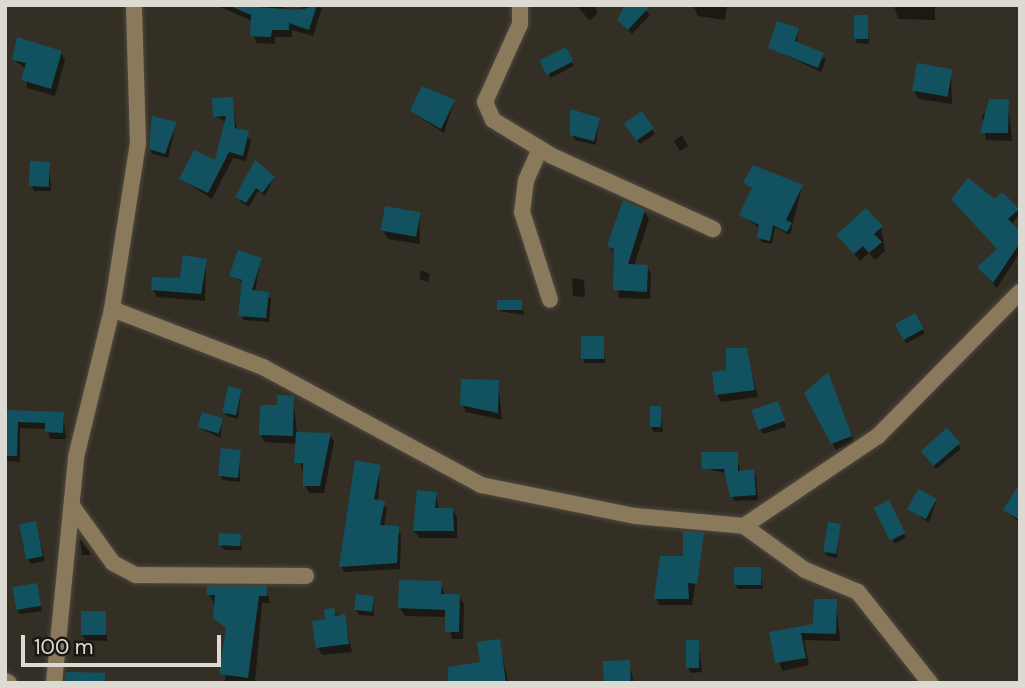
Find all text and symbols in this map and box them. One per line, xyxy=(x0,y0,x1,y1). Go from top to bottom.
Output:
scale bar xyxy=(24,622,224,666)
text: 100 m xyxy=(34,633,94,661)

